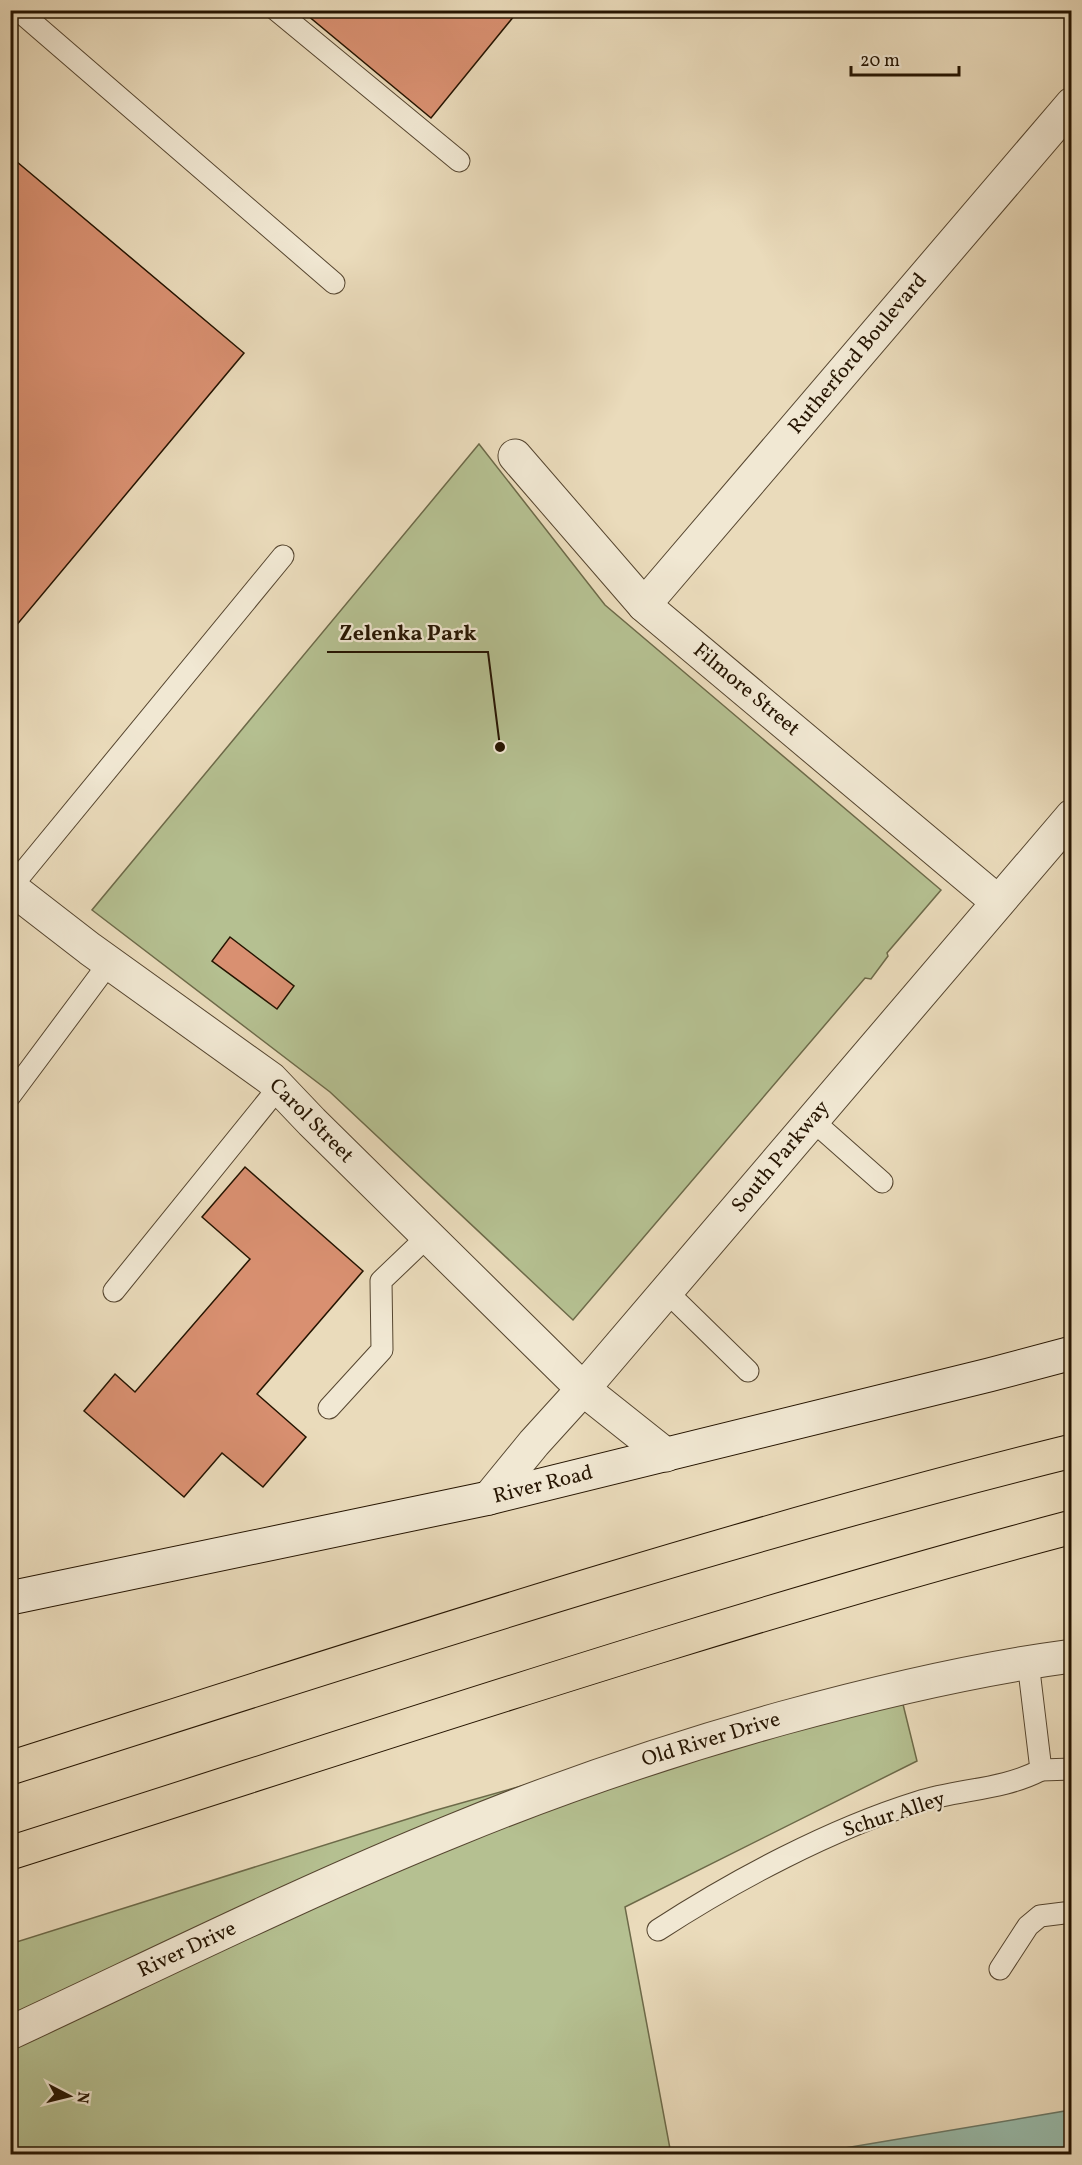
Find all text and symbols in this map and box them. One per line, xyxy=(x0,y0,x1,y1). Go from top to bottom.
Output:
scale bar xyxy=(851,39,959,77)
text: 20 m xyxy=(860,49,900,74)
street label: Rutherford Boulevard xyxy=(782,267,934,441)
callout: Zelenka Park xyxy=(327,612,488,652)
text: Zelenka Park xyxy=(339,619,477,650)
street label: Filmore Street xyxy=(686,637,806,743)
street label: Carol Street xyxy=(262,1072,360,1170)
street label: South Parkway xyxy=(725,1094,837,1220)
street label: River Road xyxy=(490,1459,596,1511)
street label: Old River Drive xyxy=(638,1705,784,1775)
street label: Schur Alley xyxy=(839,1785,950,1845)
street label: River Drive xyxy=(133,1914,241,1986)
north arrow xyxy=(39,2066,99,2126)
text: N xyxy=(70,2090,94,2105)

